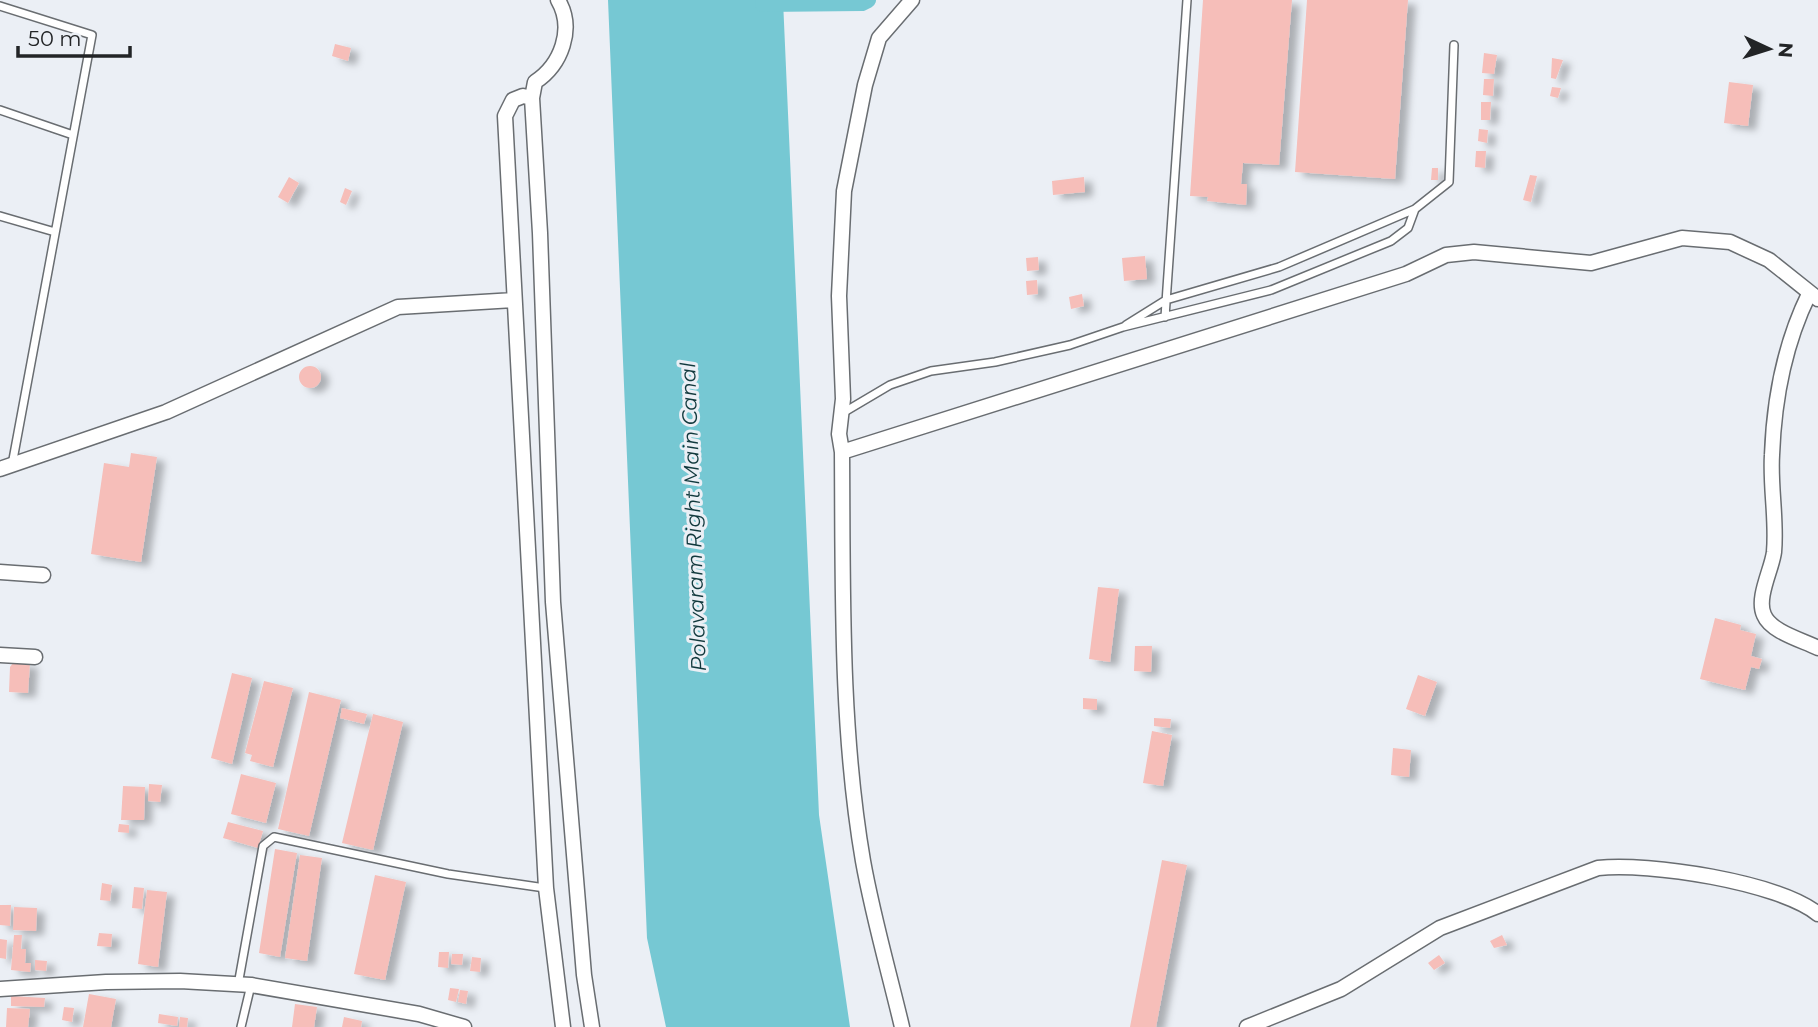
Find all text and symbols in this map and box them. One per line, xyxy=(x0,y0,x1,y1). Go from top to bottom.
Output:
scale bar xyxy=(18,14,130,58)
north arrow xyxy=(1734,14,1804,84)
text: 50 m xyxy=(28,26,82,51)
text: N xyxy=(1773,42,1797,59)
water label: Polavaram Right Main Canal xyxy=(675,362,711,672)

